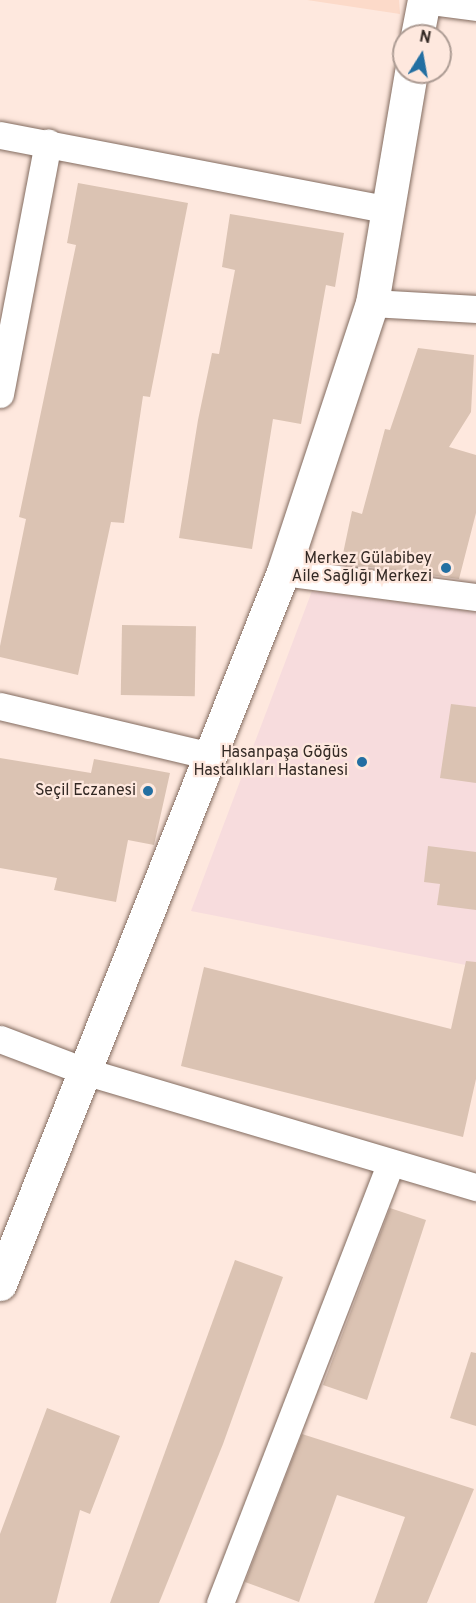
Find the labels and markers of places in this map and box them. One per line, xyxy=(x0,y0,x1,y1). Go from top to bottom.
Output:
place label: Merkez Gülabibey Aile Sağlığı Merkezi xyxy=(292,549,432,587)
marker: Merkez Gülabibey Aile Sağlığı Merkezi xyxy=(437,559,455,577)
place label: Hasanpaşa Göğüs Hastalıkları Hastanesi xyxy=(193,743,348,781)
marker: Hasanpaşa Göğüs Hastalıkları Hastanesi xyxy=(353,753,371,771)
place label: Seçil Eczanesi xyxy=(35,781,136,801)
marker: Seçil Eczanesi xyxy=(141,784,155,798)

